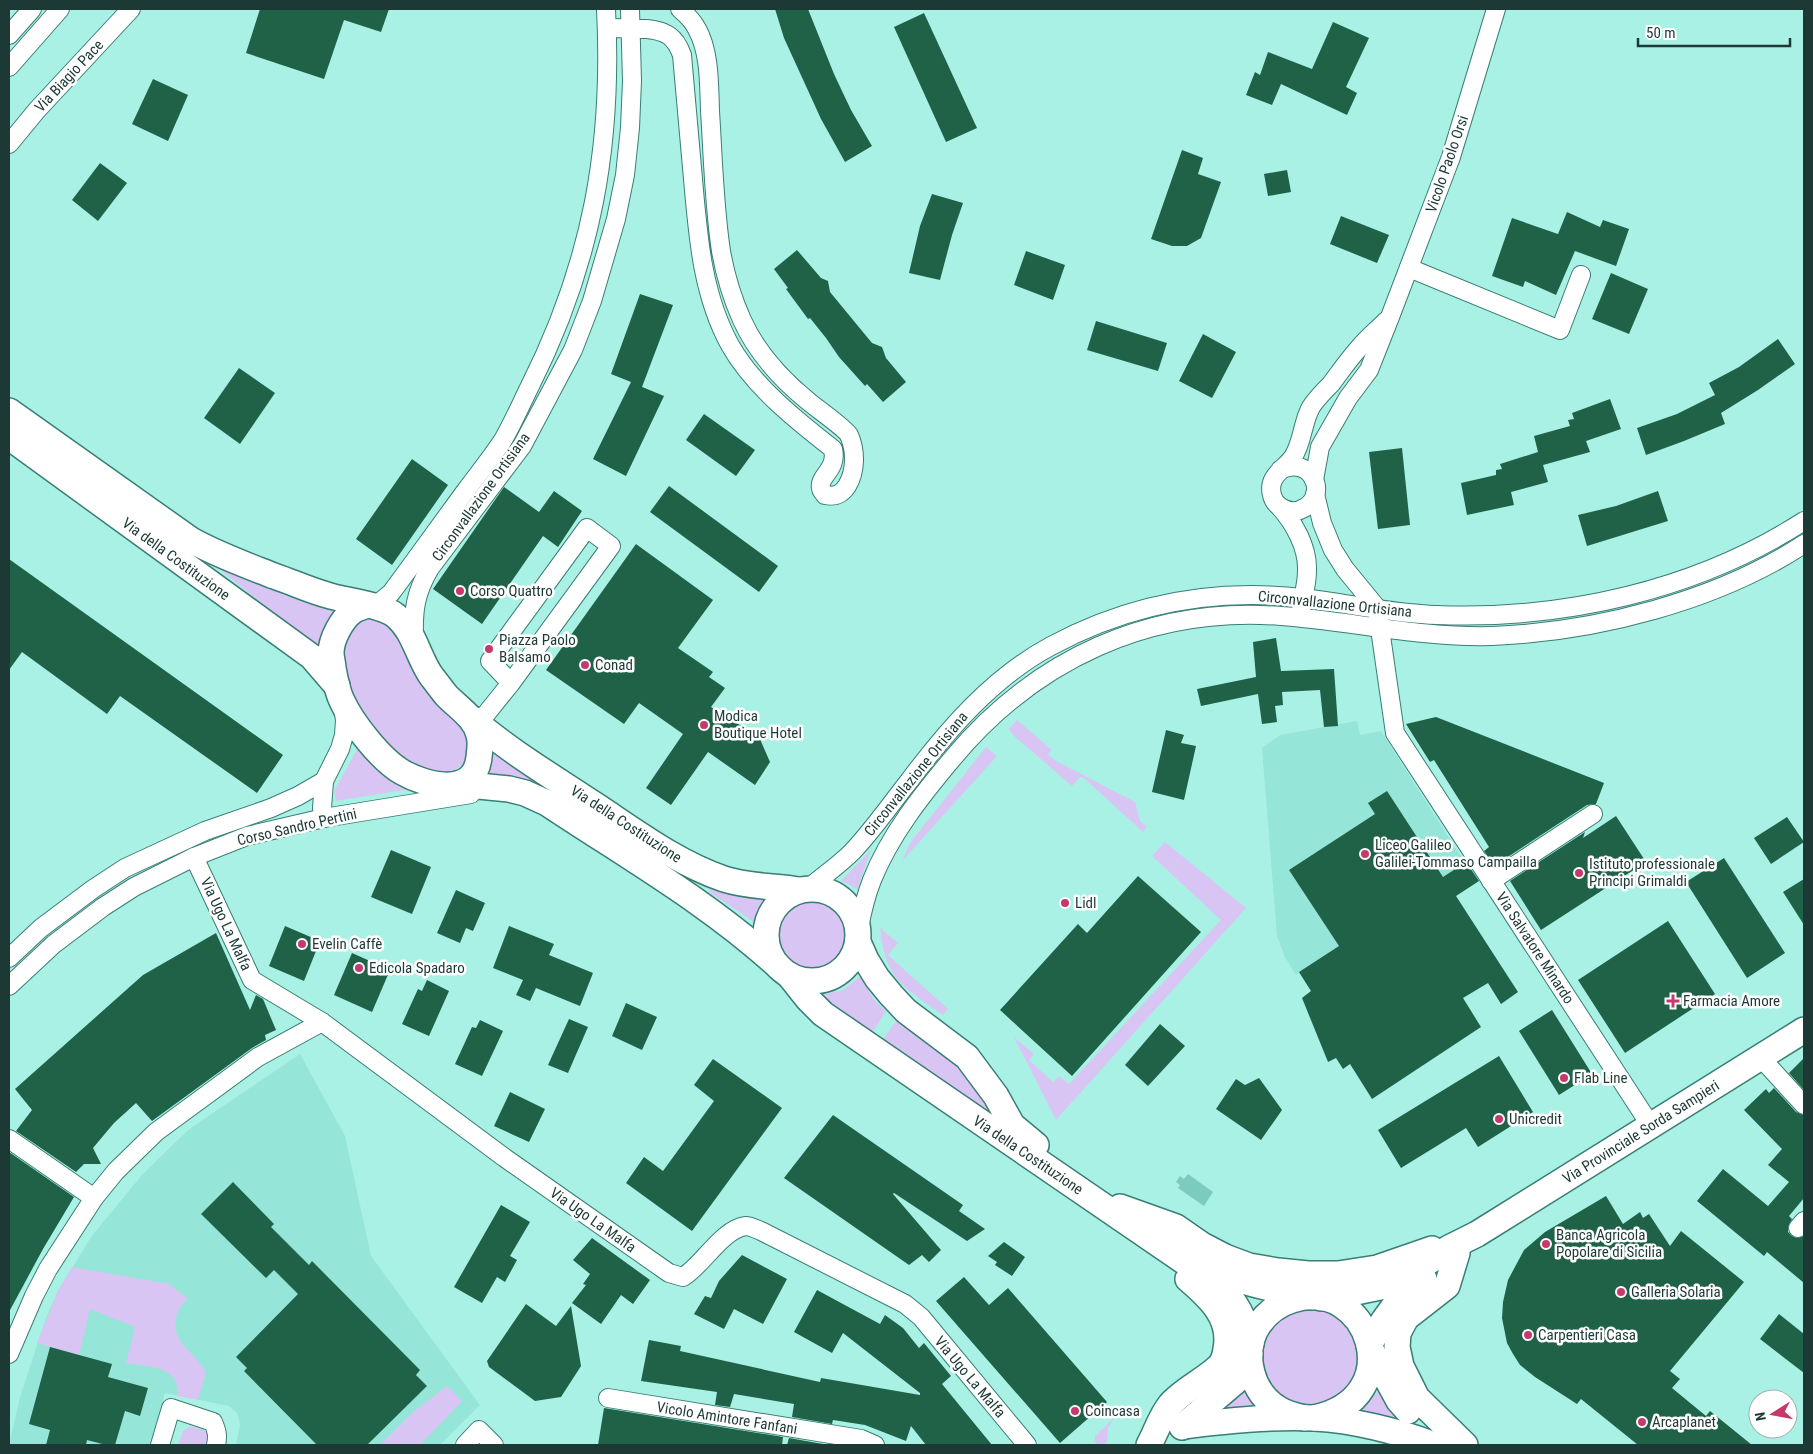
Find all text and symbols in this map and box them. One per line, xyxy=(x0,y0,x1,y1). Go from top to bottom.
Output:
scale bar xyxy=(1638,15,1790,47)
text: 50 m xyxy=(1646,24,1676,42)
street label: Via Biagio Pace xyxy=(31,36,107,116)
street label: Vicolo Paolo Orsi xyxy=(1422,113,1472,215)
street label: Circonvallazione Ortisiana xyxy=(428,429,534,565)
street label: Via della Costituzione xyxy=(119,514,233,604)
place label: Corso Quattro xyxy=(470,582,553,600)
marker: Corso Quattro xyxy=(454,585,466,597)
street label: Circonvallazione Ortisiana xyxy=(1257,587,1413,621)
place label: Piazza Paolo Balsamo xyxy=(499,631,576,666)
marker: Piazza Paolo Balsamo xyxy=(483,643,495,655)
place label: Conad xyxy=(595,656,633,674)
marker: Conad xyxy=(579,659,591,671)
place label: Modica Boutique Hotel xyxy=(714,707,802,742)
street label: Circonvallazione Ortisiana xyxy=(860,708,972,840)
marker: Modica Boutique Hotel xyxy=(698,719,710,731)
street label: Via della Costituzione xyxy=(567,781,685,867)
street label: Corso Sandro Pertini xyxy=(235,804,359,850)
place label: Liceo Galileo Galilei-Tommaso Campailla xyxy=(1375,836,1537,871)
marker: Liceo Galileo Galilei-Tommaso Campailla xyxy=(1359,848,1371,860)
place label: Istituto professionale Principi Grimaldi xyxy=(1589,855,1715,890)
marker: Istituto professionale Principi Grimaldi xyxy=(1573,867,1585,879)
street label: Via Ugo La Malfa xyxy=(197,874,255,974)
street label: Via Salvatore Minardo xyxy=(1492,889,1578,1007)
place label: Lidl xyxy=(1075,894,1096,912)
marker: Lidl xyxy=(1059,897,1071,909)
place label: Evelin Caffè xyxy=(312,935,382,953)
marker: Evelin Caffè xyxy=(296,938,308,950)
place label: Edicola Spadaro xyxy=(369,959,465,977)
marker: Edicola Spadaro xyxy=(353,962,365,974)
place label: Farmacia Amore xyxy=(1683,992,1780,1010)
marker: Farmacia Amore xyxy=(1667,995,1679,1007)
place label: Flab Line xyxy=(1574,1069,1628,1087)
marker: Flab Line xyxy=(1558,1072,1570,1084)
street label: Via Provinciale Sorda Sampieri xyxy=(1559,1076,1723,1188)
place label: Unicredit xyxy=(1509,1110,1562,1128)
street label: Via della Costituzione xyxy=(970,1112,1086,1198)
marker: Unicredit xyxy=(1493,1113,1505,1125)
street label: Via Ugo La Malfa xyxy=(547,1184,639,1256)
place label: Banca Agricola Popolare di Sicilia xyxy=(1556,1226,1662,1261)
marker: Banca Agricola Popolare di Sicilia xyxy=(1540,1238,1552,1250)
place label: Galleria Solaria xyxy=(1631,1283,1721,1301)
marker: Galleria Solaria xyxy=(1615,1286,1627,1298)
place label: Carpentieri Casa xyxy=(1538,1326,1636,1344)
marker: Carpentieri Casa xyxy=(1522,1329,1534,1341)
street label: Via Ugo La Malfa xyxy=(931,1333,1009,1421)
north arrow xyxy=(1748,1389,1798,1439)
street label: Vicolo Amintore Fanfani xyxy=(655,1398,799,1438)
place label: Coincasa xyxy=(1085,1402,1140,1420)
marker: Coincasa xyxy=(1069,1405,1081,1417)
text: N xyxy=(1752,1411,1769,1422)
place label: Arcaplanet xyxy=(1652,1413,1716,1431)
marker: Arcaplanet xyxy=(1636,1416,1648,1428)

